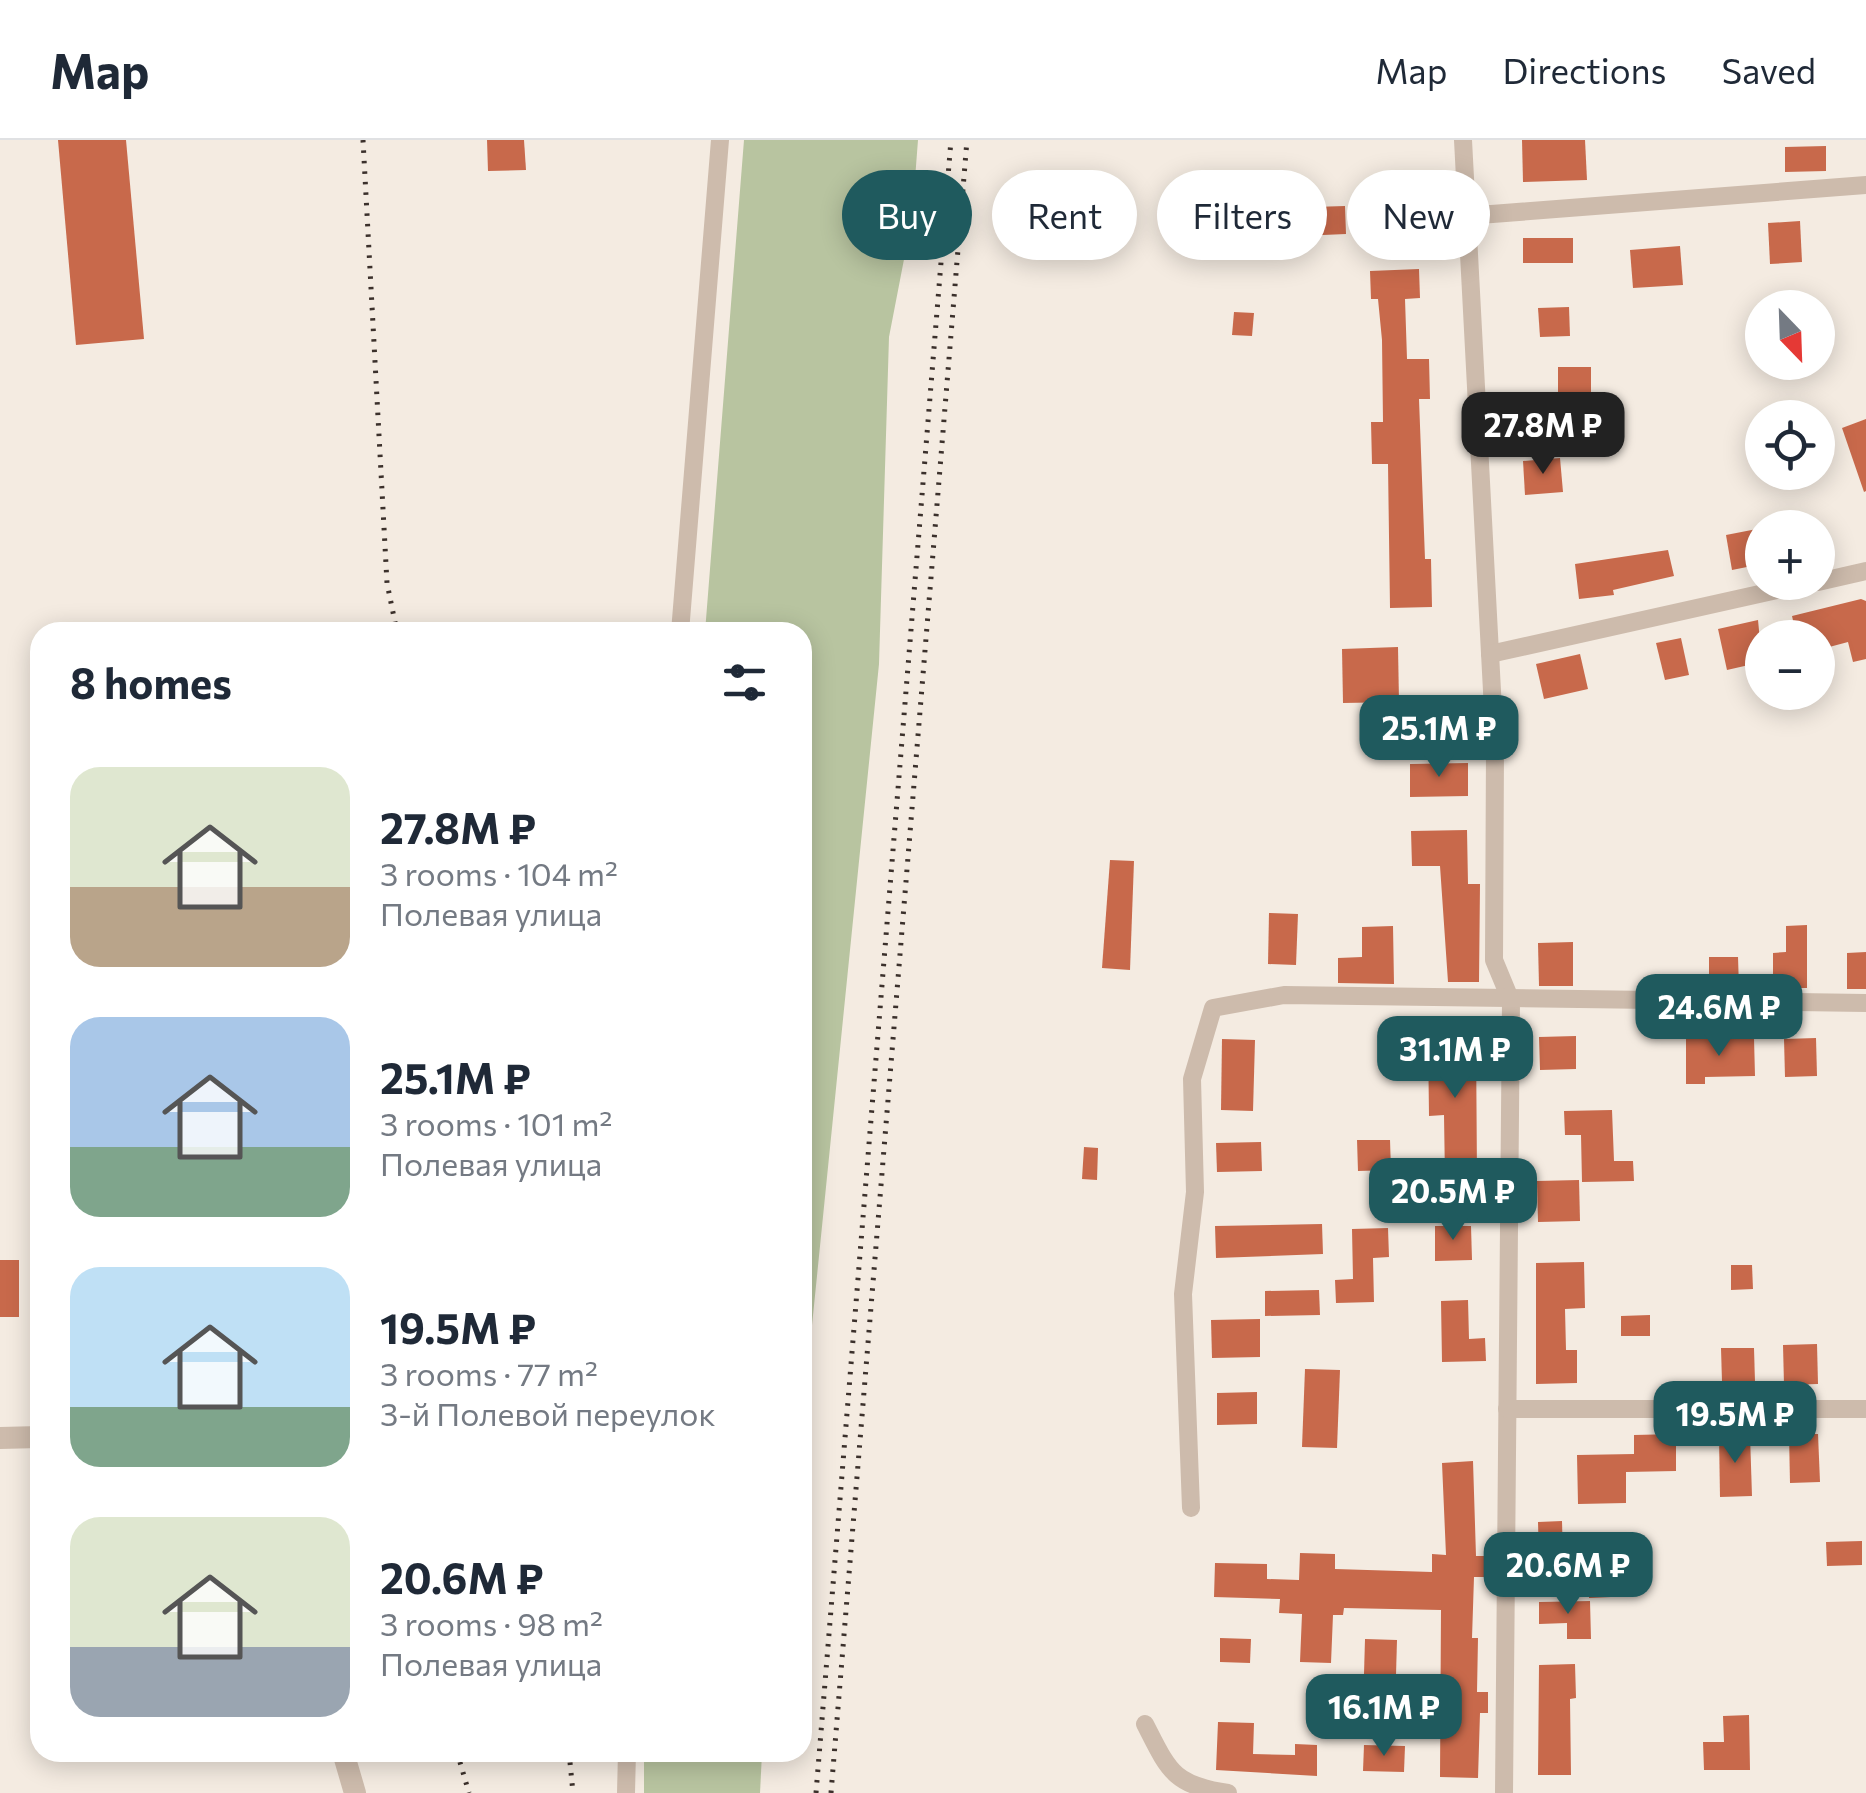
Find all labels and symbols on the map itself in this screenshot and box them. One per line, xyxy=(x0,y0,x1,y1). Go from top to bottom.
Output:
north arrow xyxy=(1745,290,1835,380)
pin: 27.8M ₽ xyxy=(1451,392,1635,477)
pin: 25.1M ₽ xyxy=(1347,695,1531,780)
pin: 24.6M ₽ xyxy=(1627,974,1811,1059)
pin: 31.1M ₽ xyxy=(1363,1016,1547,1101)
pin: 20.5M ₽ xyxy=(1361,1158,1545,1243)
pin: 19.5M ₽ xyxy=(1643,1381,1827,1466)
pin: 20.6M ₽ xyxy=(1476,1532,1660,1617)
pin: 16.1M ₽ xyxy=(1292,1674,1476,1759)

